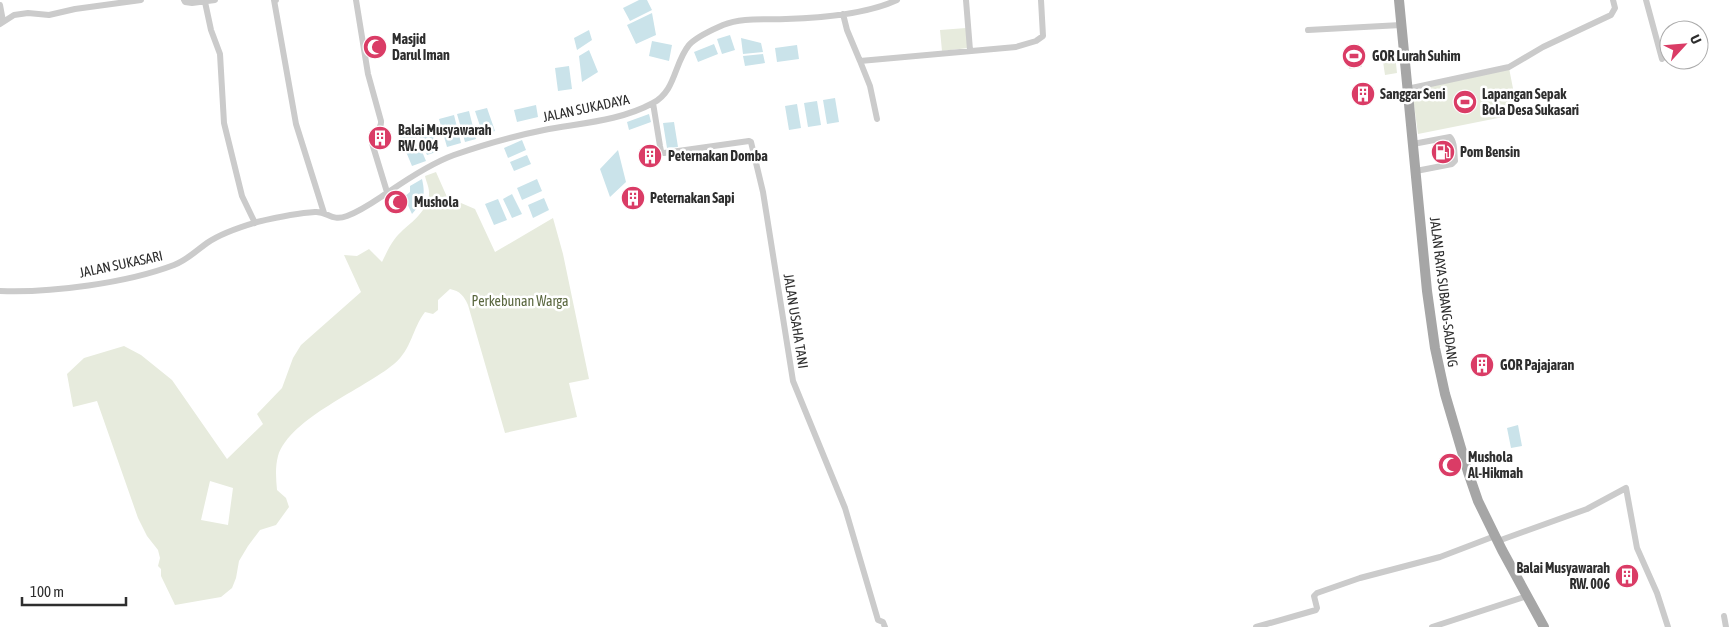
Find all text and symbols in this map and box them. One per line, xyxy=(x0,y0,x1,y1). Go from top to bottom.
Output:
north arrow xyxy=(1659,20,1709,70)
place label: Masjid Darul Iman xyxy=(392,31,450,63)
text: U xyxy=(1687,32,1705,47)
mosque icon: Masjid Darul Iman xyxy=(362,34,388,60)
sports icon: GOR Lurah Suhim xyxy=(1341,43,1367,69)
place label: GOR Lurah Suhim xyxy=(1372,48,1461,64)
building icon: Sanggar Seni xyxy=(1350,81,1376,107)
place label: Sanggar Seni xyxy=(1380,86,1445,102)
place label: Lapangan Sepak Bola Desa Sukasari xyxy=(1482,86,1579,118)
sports icon: Lapangan Sepak Bola Desa Sukasari xyxy=(1452,89,1478,115)
street label: JALAN SUKADAYA xyxy=(541,91,631,125)
place label: Balai Musyawarah RW. 004 xyxy=(398,122,492,154)
building icon: Balai Musyawarah RW. 004 xyxy=(367,125,393,151)
fuel station icon: Pom Bensin xyxy=(1430,139,1456,165)
building icon: Peternakan Domba xyxy=(637,143,663,169)
place label: Pom Bensin xyxy=(1460,144,1520,160)
place label: Peternakan Domba xyxy=(668,148,768,164)
building icon: Peternakan Sapi xyxy=(620,185,646,211)
mosque icon: Mushola xyxy=(383,189,409,215)
place label: Peternakan Sapi xyxy=(650,190,734,206)
place label: Mushola xyxy=(414,194,459,210)
street label: JALAN RAYA SUBANG-SADANG xyxy=(1427,216,1461,368)
street label: JALAN SUKASARI xyxy=(78,247,164,281)
street label: JALAN USAHA TANI xyxy=(781,272,811,370)
park label: Perkebunan Warga xyxy=(471,293,569,309)
building icon: GOR Pajajaran xyxy=(1469,352,1495,378)
place label: GOR Pajajaran xyxy=(1500,357,1574,373)
place label: Mushola Al-Hikmah xyxy=(1467,449,1523,481)
mosque icon: Mushola Al-Hikmah xyxy=(1437,452,1463,478)
place label: Balai Musyawarah RW. 006 xyxy=(1516,560,1610,592)
building icon: Balai Musyawarah RW. 006 xyxy=(1614,563,1640,589)
scale bar xyxy=(22,574,126,606)
text: 100 m xyxy=(30,583,64,600)

